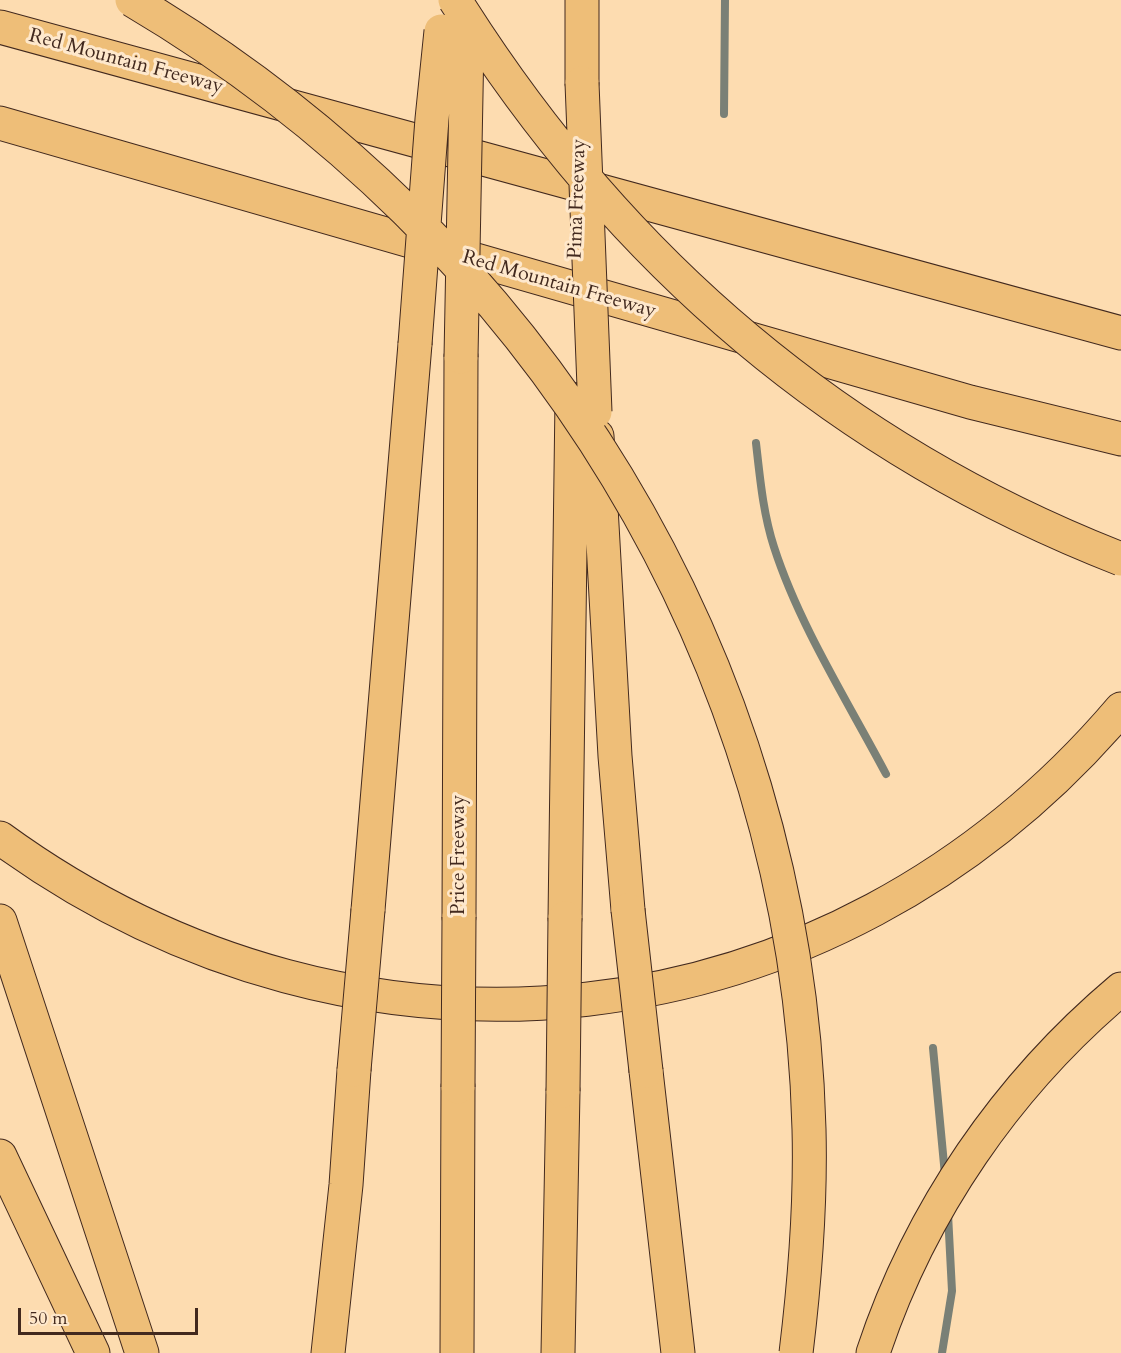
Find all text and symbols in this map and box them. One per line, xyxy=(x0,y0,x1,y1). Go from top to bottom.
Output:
street label: Red Mountain Freeway xyxy=(26,24,226,100)
street label: Pima Freeway xyxy=(564,138,592,260)
street label: Red Mountain Freeway xyxy=(459,246,659,324)
street label: Price Freeway xyxy=(447,795,471,915)
scale bar xyxy=(21,1296,201,1334)
text: 50 m xyxy=(29,1306,68,1331)

